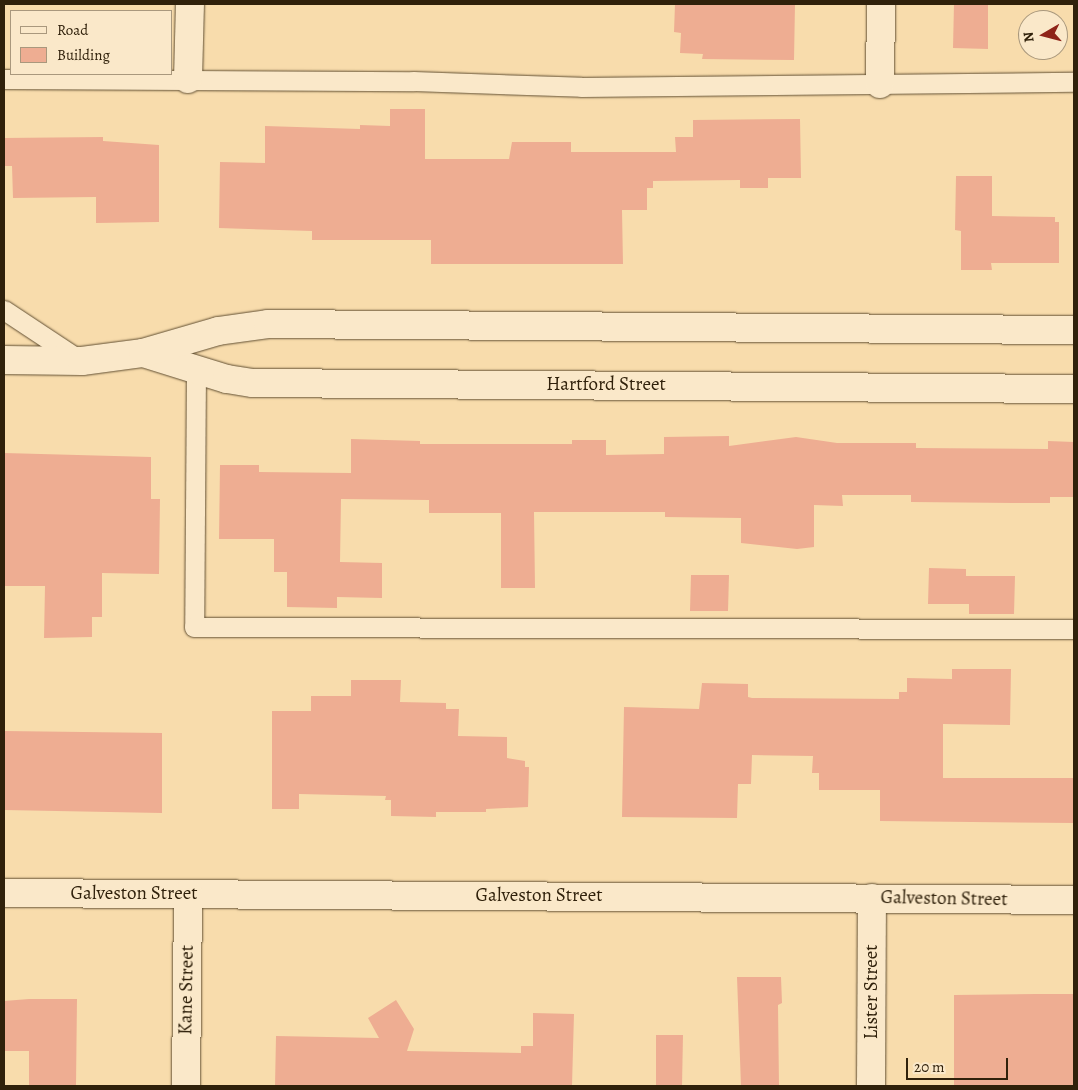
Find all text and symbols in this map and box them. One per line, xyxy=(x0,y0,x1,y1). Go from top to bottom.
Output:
legend xyxy=(10,10,172,75)
north arrow xyxy=(1018,10,1068,60)
text: Road xyxy=(57,20,88,40)
text: N xyxy=(1019,31,1039,43)
text: Building xyxy=(57,45,110,65)
street label: Hartford Street xyxy=(546,374,666,396)
street label: Galveston Street xyxy=(71,883,197,905)
street label: Galveston Street xyxy=(476,885,602,907)
street label: Galveston Street xyxy=(880,886,1008,912)
street label: Lister Street xyxy=(861,944,883,1040)
street label: Kane Street xyxy=(175,945,199,1035)
scale bar xyxy=(908,1048,1010,1080)
text: 20 m xyxy=(914,1057,945,1077)

